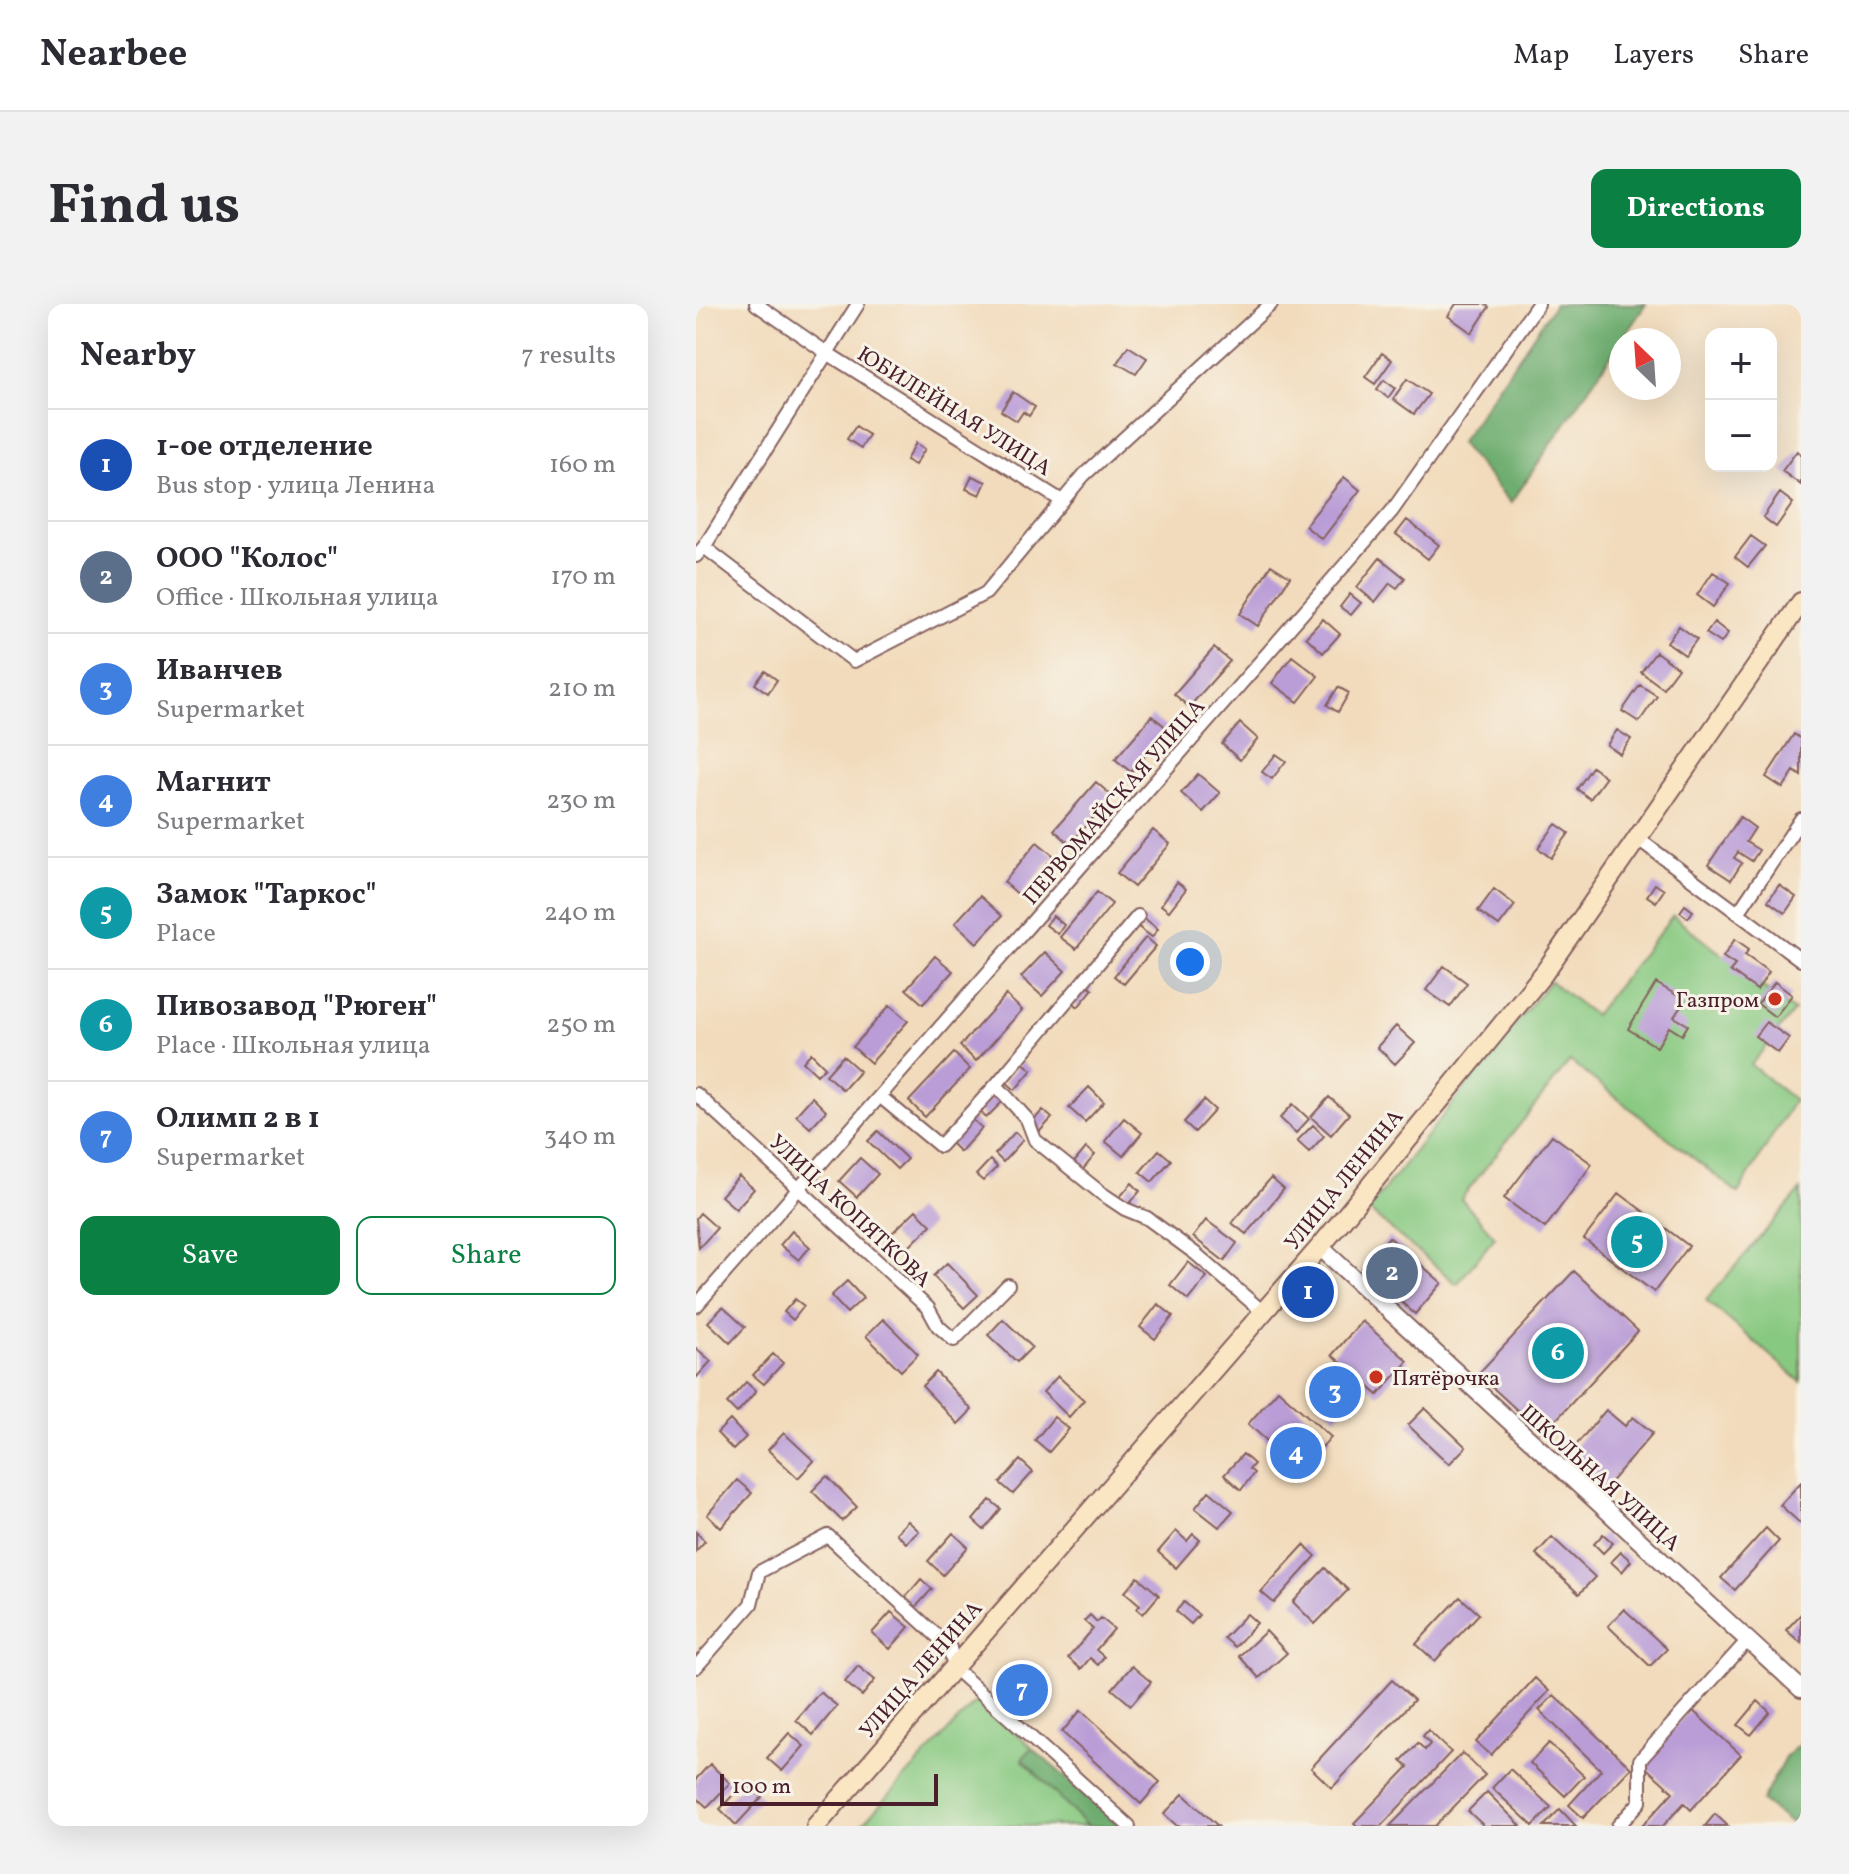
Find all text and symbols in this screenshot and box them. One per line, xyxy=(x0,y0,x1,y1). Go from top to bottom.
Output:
text: Nearbee xyxy=(40,29,187,82)
text: Map xyxy=(1513,36,1569,75)
text: Layers xyxy=(1613,36,1694,75)
text: Share xyxy=(1738,36,1809,75)
text: Find us xyxy=(48,169,240,247)
button: Directions xyxy=(1591,169,1801,248)
north arrow xyxy=(1609,328,1681,400)
map controls xyxy=(1705,328,1777,472)
button: + xyxy=(1705,328,1777,400)
text: Nearby xyxy=(80,333,196,380)
text: 7 results xyxy=(521,338,616,374)
street label: ЮБИЛЕЙНАЯ УЛИЦА xyxy=(851,340,1057,485)
button: − xyxy=(1705,400,1777,472)
text: 1-ое отделение xyxy=(156,426,373,468)
text: 1 xyxy=(101,447,111,483)
text: 160 m xyxy=(549,447,616,483)
text: Bus stop · улица Ленина xyxy=(156,468,435,504)
text: ООО "Колос" xyxy=(156,538,338,580)
text: 2 xyxy=(99,559,113,595)
text: 170 m xyxy=(551,559,616,595)
text: Office · Школьная улица xyxy=(156,580,439,616)
text: Иванчев xyxy=(156,650,283,692)
text: 3 xyxy=(99,671,113,707)
text: 210 m xyxy=(548,671,616,707)
text: Supermarket xyxy=(156,692,305,728)
street label: ПЕРВОМАЙСКАЯ УЛИЦА xyxy=(1017,693,1213,912)
text: Магнит xyxy=(156,762,271,804)
text: 4 xyxy=(98,783,114,819)
text: 230 m xyxy=(546,783,616,819)
text: Supermarket xyxy=(156,804,305,840)
text: Замок "Таркос" xyxy=(156,874,377,916)
text: 5 xyxy=(100,895,112,931)
text: 240 m xyxy=(544,895,616,931)
text: Place xyxy=(156,916,216,952)
your location xyxy=(1170,942,1210,982)
text: Пивозавод "Рюген" xyxy=(156,986,437,1028)
place label: Газпром xyxy=(1676,986,1759,1017)
marker: Газпром xyxy=(1766,990,1784,1008)
text: 6 xyxy=(99,1007,113,1043)
text: 250 m xyxy=(546,1007,616,1043)
text: Place · Школьная улица xyxy=(156,1028,431,1064)
text: Олимп 2 в 1 xyxy=(156,1098,320,1140)
street label: УЛИЦА ЛЕНИНА xyxy=(1278,1103,1412,1258)
text: 7 xyxy=(100,1119,112,1155)
text: 340 m xyxy=(544,1119,616,1155)
street label: УЛИЦА КОПЯТКОВА xyxy=(761,1128,937,1295)
text: Supermarket xyxy=(156,1140,305,1176)
pin: 5 xyxy=(1611,1212,1663,1272)
button: Save xyxy=(80,1216,340,1295)
button: Share xyxy=(356,1216,616,1295)
pin: 2 xyxy=(1366,1243,1418,1303)
pin: 1 xyxy=(1282,1262,1334,1322)
pin: 6 xyxy=(1532,1323,1584,1383)
pin: 3 xyxy=(1309,1362,1361,1422)
place label: Пятёрочка xyxy=(1392,1364,1500,1395)
marker: Пятёрочка xyxy=(1367,1368,1385,1386)
street label: ШКОЛЬНАЯ УЛИЦА xyxy=(1512,1398,1687,1560)
pin: 4 xyxy=(1270,1423,1322,1483)
street label: УЛИЦА ЛЕНИНА xyxy=(853,1595,991,1746)
pin: 7 xyxy=(996,1660,1048,1720)
scale bar xyxy=(720,1770,938,1806)
text: 100 m xyxy=(732,1772,791,1803)

